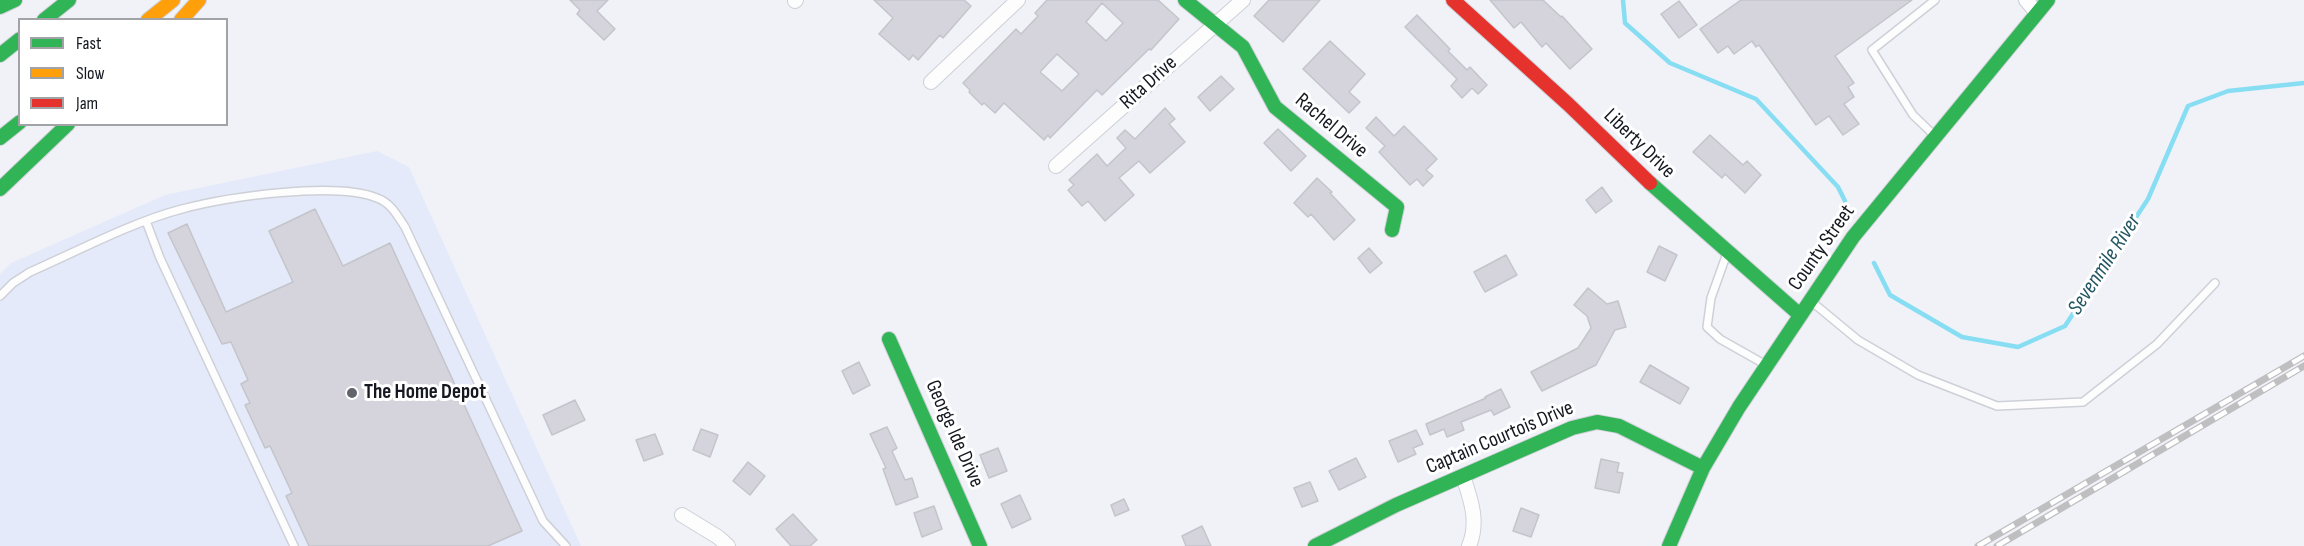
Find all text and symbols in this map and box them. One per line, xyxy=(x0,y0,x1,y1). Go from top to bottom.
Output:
legend xyxy=(18,18,228,126)
text: Fast xyxy=(76,33,101,54)
street label: Rita Drive xyxy=(1115,51,1183,115)
text: Slow xyxy=(76,63,105,84)
street label: Rachel Drive xyxy=(1289,88,1373,164)
text: Jam xyxy=(76,93,98,114)
street label: Liberty Drive xyxy=(1598,104,1680,184)
street label: County Street xyxy=(1783,200,1861,296)
water label: Sevenmile River xyxy=(2063,210,2147,320)
street label: George Ide Drive xyxy=(919,377,989,491)
place label: The Home Depot xyxy=(364,380,486,406)
marker: The Home Depot xyxy=(345,386,359,400)
street label: Captain Courtois Drive xyxy=(1423,396,1577,480)

